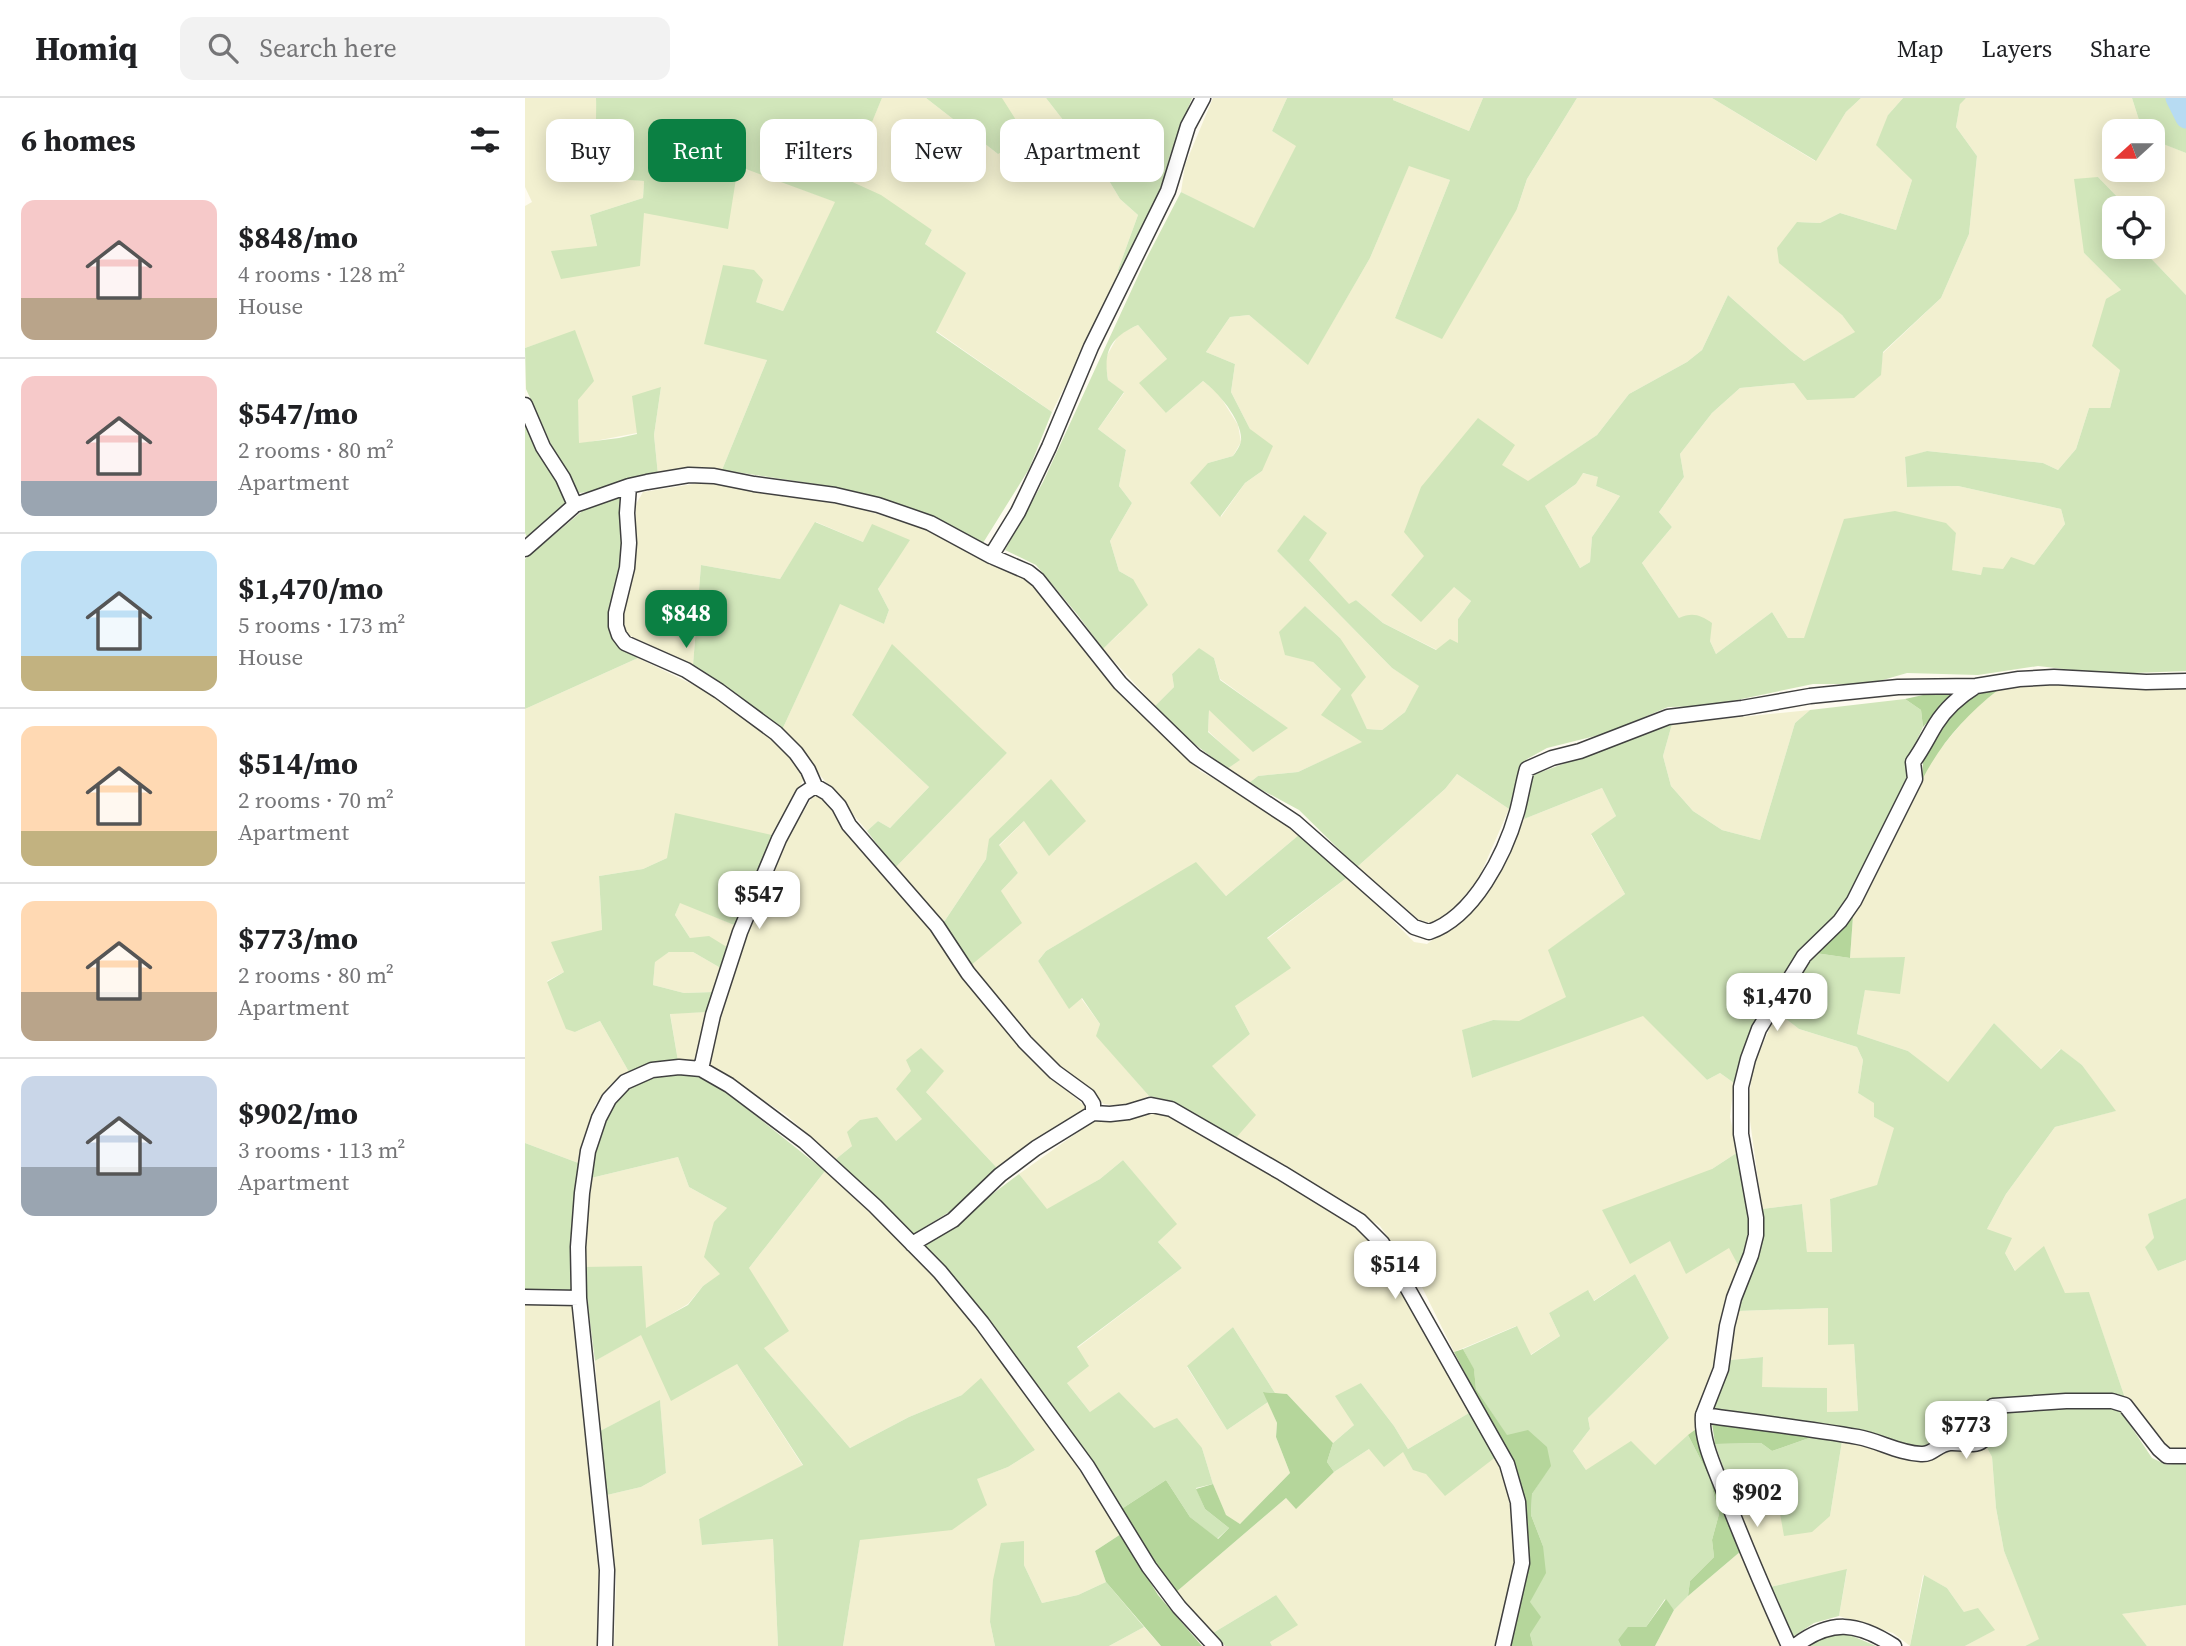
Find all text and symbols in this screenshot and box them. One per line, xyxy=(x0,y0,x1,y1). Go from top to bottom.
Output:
search box xyxy=(180,17,670,80)
text: Homiq xyxy=(35,26,138,71)
icon: search xyxy=(204,29,242,67)
text: Search here xyxy=(260,30,397,66)
text: Map xyxy=(1897,32,1944,65)
text: Layers xyxy=(1982,32,2052,65)
text: Share xyxy=(2090,32,2151,65)
chip: Buy xyxy=(546,119,634,182)
chip: Rent xyxy=(648,119,746,182)
chip: Filters xyxy=(760,119,877,182)
chip: New xyxy=(891,119,986,182)
chip: Apartment xyxy=(1000,119,1164,182)
north arrow xyxy=(2102,119,2165,182)
map controls xyxy=(2102,119,2165,259)
text: 6 homes xyxy=(21,120,136,161)
icon: filters xyxy=(466,121,504,159)
button: locate xyxy=(2102,196,2165,259)
text: $848/mo xyxy=(238,217,358,258)
icon: home xyxy=(77,228,161,312)
text: 4 rooms · 128 m² xyxy=(238,258,405,290)
text: House xyxy=(238,290,303,322)
text: $547/mo xyxy=(238,393,358,434)
icon: home xyxy=(77,404,161,488)
text: 2 rooms · 80 m² xyxy=(238,434,394,466)
text: Apartment xyxy=(238,466,349,498)
text: $1,470/mo xyxy=(238,568,383,609)
icon: home xyxy=(77,579,161,663)
pin: $848 xyxy=(645,590,727,650)
text: $848 xyxy=(661,597,711,629)
text: 5 rooms · 173 m² xyxy=(238,609,405,641)
text: House xyxy=(238,641,303,673)
text: $514/mo xyxy=(238,743,358,784)
icon: home xyxy=(77,754,161,838)
text: 2 rooms · 70 m² xyxy=(238,784,394,816)
text: Apartment xyxy=(238,816,349,848)
pin: $547 xyxy=(718,872,800,931)
text: $547 xyxy=(734,878,784,910)
text: $773/mo xyxy=(238,918,358,959)
icon: home xyxy=(77,929,161,1013)
text: 2 rooms · 80 m² xyxy=(238,959,394,991)
pin: $1,470 xyxy=(1720,974,1834,1033)
text: $1,470 xyxy=(1742,980,1812,1012)
text: Apartment xyxy=(238,991,349,1023)
text: $902/mo xyxy=(238,1093,358,1134)
icon: home xyxy=(77,1104,161,1188)
text: 3 rooms · 113 m² xyxy=(238,1134,405,1166)
text: Apartment xyxy=(238,1166,349,1198)
pin: $514 xyxy=(1354,1242,1436,1301)
text: $514 xyxy=(1370,1248,1420,1280)
pin: $773 xyxy=(1925,1402,2007,1461)
text: $773 xyxy=(1941,1408,1991,1440)
pin: $902 xyxy=(1716,1470,1798,1529)
text: $902 xyxy=(1732,1476,1782,1508)

